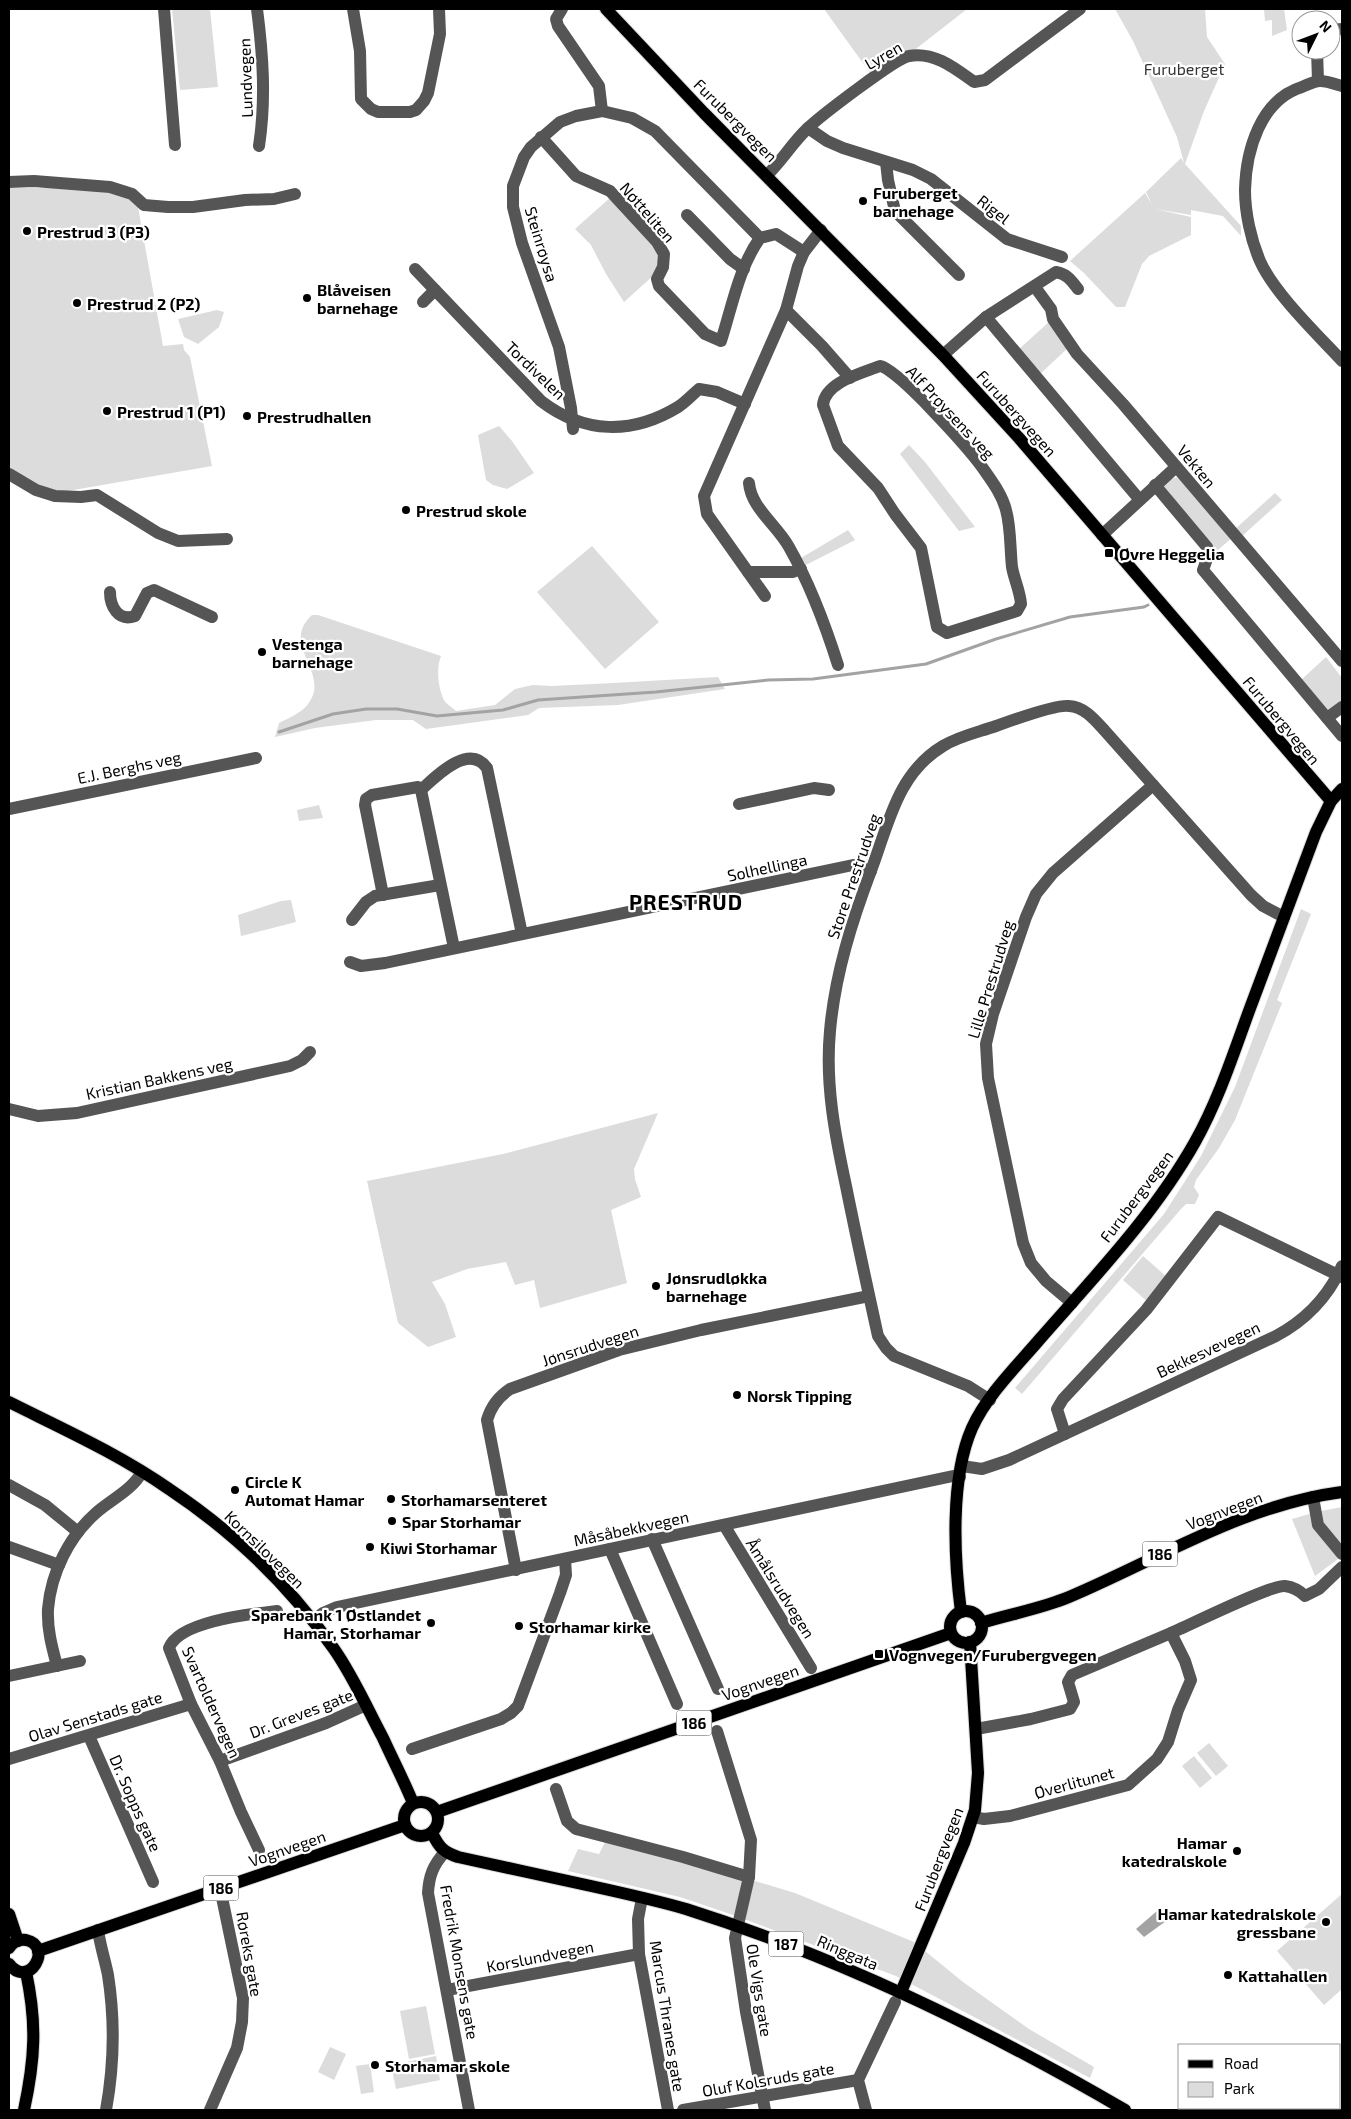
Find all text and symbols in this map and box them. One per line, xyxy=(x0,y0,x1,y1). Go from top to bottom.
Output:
north arrow xyxy=(1291,10,1341,60)
text: N xyxy=(1316,17,1336,35)
street label: Lyren xyxy=(861,37,905,73)
street label: Lundvegen xyxy=(234,38,256,118)
park label: Furuberget xyxy=(1144,59,1224,78)
street label: Furubergvegen xyxy=(690,74,782,166)
street label: Nøtteliten xyxy=(617,178,679,246)
place label: Furuberget barnehage xyxy=(873,183,958,220)
street label: Rigel xyxy=(974,190,1014,228)
marker: Furuberget barnehage xyxy=(857,195,869,207)
street label: Steinrøysa xyxy=(522,204,562,284)
place label: Prestrud 3 (P3) xyxy=(37,222,150,241)
marker: Prestrud 3 (P3) xyxy=(21,225,33,237)
place label: Blåveisen barnehage xyxy=(317,280,398,317)
marker: Blåveisen barnehage xyxy=(301,292,313,304)
place label: Prestrud 2 (P2) xyxy=(87,294,201,313)
marker: Prestrud 2 (P2) xyxy=(71,297,83,309)
street label: Tordivelen xyxy=(502,337,570,403)
street label: Alf Prøysens veg xyxy=(903,361,999,463)
street label: Furubergvegen xyxy=(973,366,1061,460)
place label: Prestrud 1 (P1) xyxy=(117,402,226,421)
marker: Prestrud 1 (P1) xyxy=(101,405,113,417)
place label: Prestrudhallen xyxy=(257,407,371,426)
marker: Prestrudhallen xyxy=(241,410,253,422)
street label: Vekten xyxy=(1174,441,1220,491)
place label: Prestrud skole xyxy=(416,501,527,520)
marker: Prestrud skole xyxy=(400,504,412,516)
place label: Øvre Heggelia xyxy=(1119,544,1225,563)
marker: Øvre Heggelia xyxy=(1103,547,1115,559)
place label: Vestenga barnehage xyxy=(272,634,353,671)
marker: Vestenga barnehage xyxy=(256,646,268,658)
street label: Furubergvegen xyxy=(1239,672,1325,768)
street label: E.J. Berghs veg xyxy=(75,747,183,787)
street label: Store Prestrudveg xyxy=(823,811,883,941)
street label: Solhellinga xyxy=(725,849,809,885)
district label: PRESTRUD xyxy=(629,889,743,914)
street label: Lille Prestrudveg xyxy=(963,917,1017,1041)
street label: Kristian Bakkens veg xyxy=(84,1053,234,1103)
street label: Furubergvegen xyxy=(1095,1146,1177,1246)
place label: Jønsrudløkka barnehage xyxy=(666,1268,767,1305)
marker: Jønsrudløkka barnehage xyxy=(650,1280,662,1292)
street label: Bekkesvevegen xyxy=(1153,1317,1263,1381)
street label: Jønsrudvegen xyxy=(539,1320,641,1370)
place label: Norsk Tipping xyxy=(747,1386,853,1405)
marker: Norsk Tipping xyxy=(731,1389,743,1401)
place label: Circle K Automat Hamar xyxy=(245,1472,365,1509)
marker: Circle K Automat Hamar xyxy=(229,1484,241,1496)
street label: Vognvegen xyxy=(1183,1487,1265,1533)
place label: Storhamarsenteret xyxy=(401,1490,547,1509)
marker: Storhamarsenteret xyxy=(385,1493,397,1505)
street label: Kornsilovegen xyxy=(221,1506,309,1592)
street label: Måsåbekkvegen xyxy=(572,1506,690,1550)
place label: Spar Storhamar xyxy=(402,1512,521,1531)
marker: Spar Storhamar xyxy=(386,1515,398,1527)
street label: Åmålsrudvegen xyxy=(743,1535,819,1641)
place label: Kiwi Storhamar xyxy=(380,1538,497,1557)
marker: Kiwi Storhamar xyxy=(364,1541,376,1553)
road number: 186 xyxy=(1142,1542,1178,1566)
place label: Sparebank 1 Østlandet Hamar, Storhamar xyxy=(251,1605,421,1642)
marker: Sparebank 1 Østlandet Hamar, Storhamar xyxy=(425,1617,437,1629)
place label: Storhamar kirke xyxy=(529,1617,651,1636)
marker: Storhamar kirke xyxy=(513,1620,525,1632)
street label: Svartoldervegen xyxy=(179,1643,245,1761)
place label: Vognvegen/Furubergvegen xyxy=(889,1645,1097,1664)
marker: Vognvegen/Furubergvegen xyxy=(873,1648,885,1660)
street label: Vognvegen xyxy=(719,1660,801,1704)
street label: Dr. Greves gate xyxy=(247,1685,355,1741)
street label: Olav Senstads gate xyxy=(26,1687,164,1745)
road number: 186 xyxy=(676,1710,712,1736)
street label: Dr. Sopps gate xyxy=(106,1752,166,1854)
street label: Øverlitunet xyxy=(1032,1762,1116,1802)
street label: Furubergvegen xyxy=(909,1804,967,1914)
street label: Vognvegen xyxy=(246,1826,328,1870)
place label: Hamar katedralskole xyxy=(1122,1833,1227,1870)
marker: Hamar katedralskole xyxy=(1231,1845,1243,1857)
road number: 186 xyxy=(204,1876,238,1900)
street label: Fredrik Monsens gate xyxy=(437,1883,483,2041)
place label: Hamar katedralskole gressbane xyxy=(1157,1904,1316,1941)
street label: Røreks gate xyxy=(233,1910,267,1998)
marker: Hamar katedralskole gressbane xyxy=(1320,1916,1332,1928)
street label: Ringgata xyxy=(815,1931,881,1973)
road number: 187 xyxy=(768,1932,804,1956)
street label: Korslundvegen xyxy=(485,1936,595,1976)
street label: Marcus Thranes gate xyxy=(647,1939,689,2093)
street label: Ole Vigs gate xyxy=(743,1942,777,2038)
place label: Kattahallen xyxy=(1238,1966,1327,1985)
marker: Kattahallen xyxy=(1222,1969,1234,1981)
legend xyxy=(1178,2044,1341,2109)
text: Road xyxy=(1224,2054,1259,2072)
place label: Storhamar skole xyxy=(385,2056,510,2075)
street label: Oluf Kolsruds gate xyxy=(700,2058,836,2100)
marker: Storhamar skole xyxy=(369,2059,381,2071)
text: Park xyxy=(1224,2079,1255,2097)

